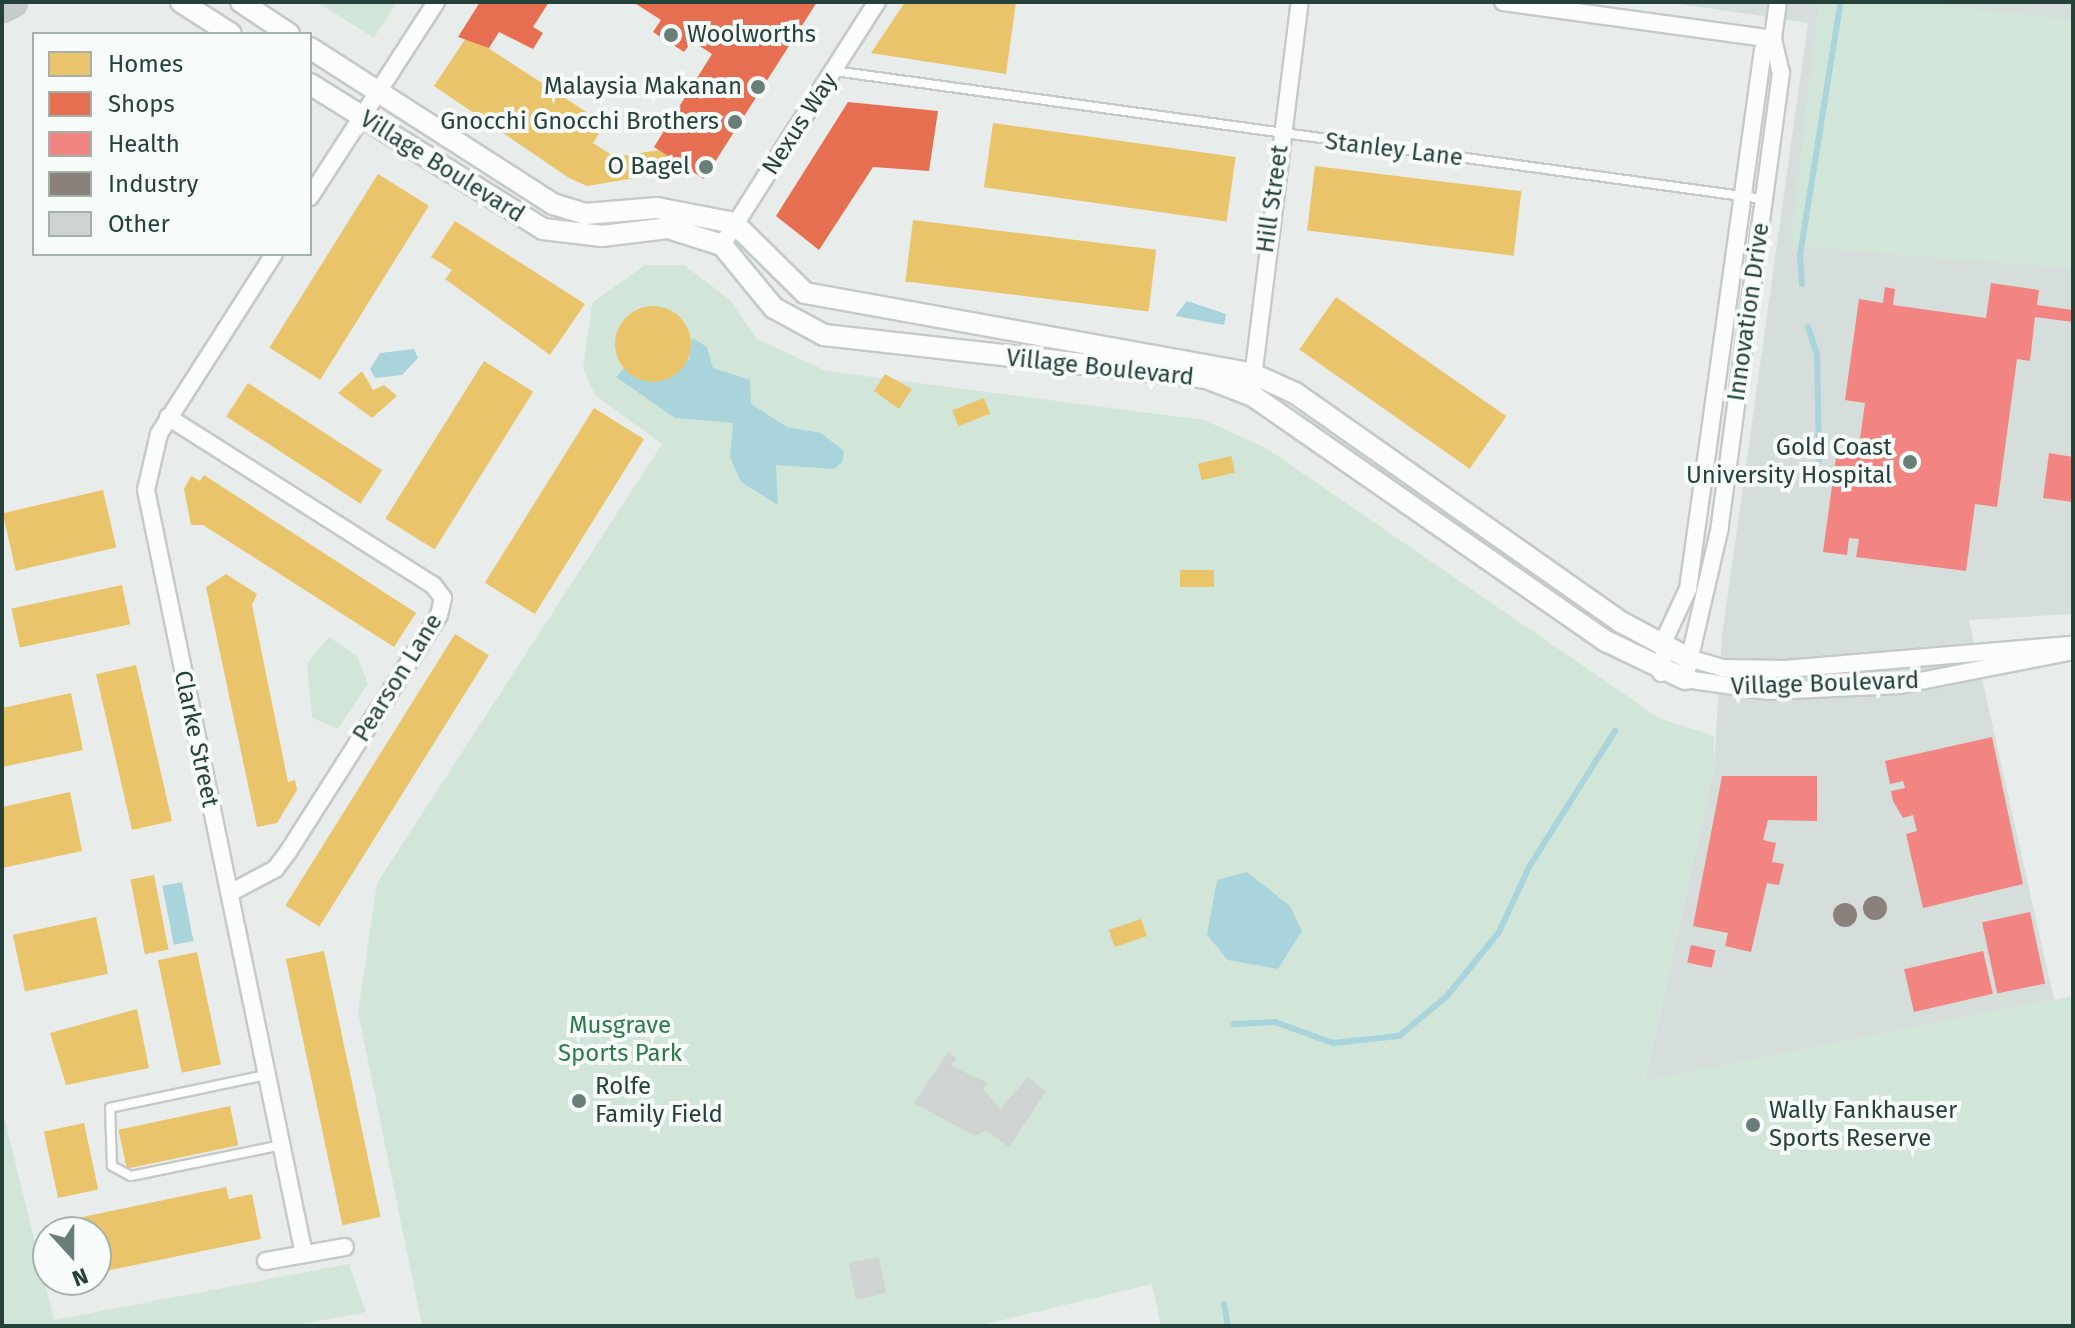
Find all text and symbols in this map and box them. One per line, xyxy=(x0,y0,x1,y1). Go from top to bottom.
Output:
place label: Woolworths xyxy=(687,21,816,49)
marker: Woolworths xyxy=(662,26,680,44)
legend xyxy=(32,32,312,256)
text: Homes xyxy=(108,50,183,78)
street label: Nexus Way xyxy=(756,68,844,180)
place label: Malaysia Makanan xyxy=(544,73,742,101)
marker: Malaysia Makanan xyxy=(749,78,767,96)
text: Shops xyxy=(108,90,175,118)
street label: Village Boulevard xyxy=(355,105,529,229)
place label: Gnocchi Gnocchi Brothers xyxy=(440,108,719,136)
marker: Gnocchi Gnocchi Brothers xyxy=(726,113,744,131)
street label: Stanley Lane xyxy=(1323,127,1465,173)
text: Health xyxy=(108,130,180,158)
street label: Hill Street xyxy=(1251,143,1295,255)
place label: O Bagel xyxy=(607,153,690,181)
marker: O Bagel xyxy=(697,158,715,176)
text: Industry xyxy=(108,170,198,198)
text: Other xyxy=(108,210,170,238)
street label: Innovation Drive xyxy=(1722,221,1776,403)
street label: Village Boulevard xyxy=(1005,344,1195,392)
place label: Gold Coast University Hospital xyxy=(1686,434,1892,490)
marker: Gold Coast University Hospital xyxy=(1899,451,1921,473)
street label: Pearson Lane xyxy=(347,609,449,747)
street label: Village Boulevard xyxy=(1730,666,1920,702)
street label: Clarke Street xyxy=(167,668,225,810)
park label: Musgrave Sports Park xyxy=(558,1012,682,1068)
place label: Rolfe Family Field xyxy=(595,1073,723,1129)
marker: Rolfe Family Field xyxy=(570,1092,588,1110)
place label: Wally Fankhauser Sports Reserve xyxy=(1769,1097,1957,1153)
marker: Wally Fankhauser Sports Reserve xyxy=(1744,1116,1762,1134)
north arrow xyxy=(32,1216,112,1296)
text: N xyxy=(68,1262,92,1292)

